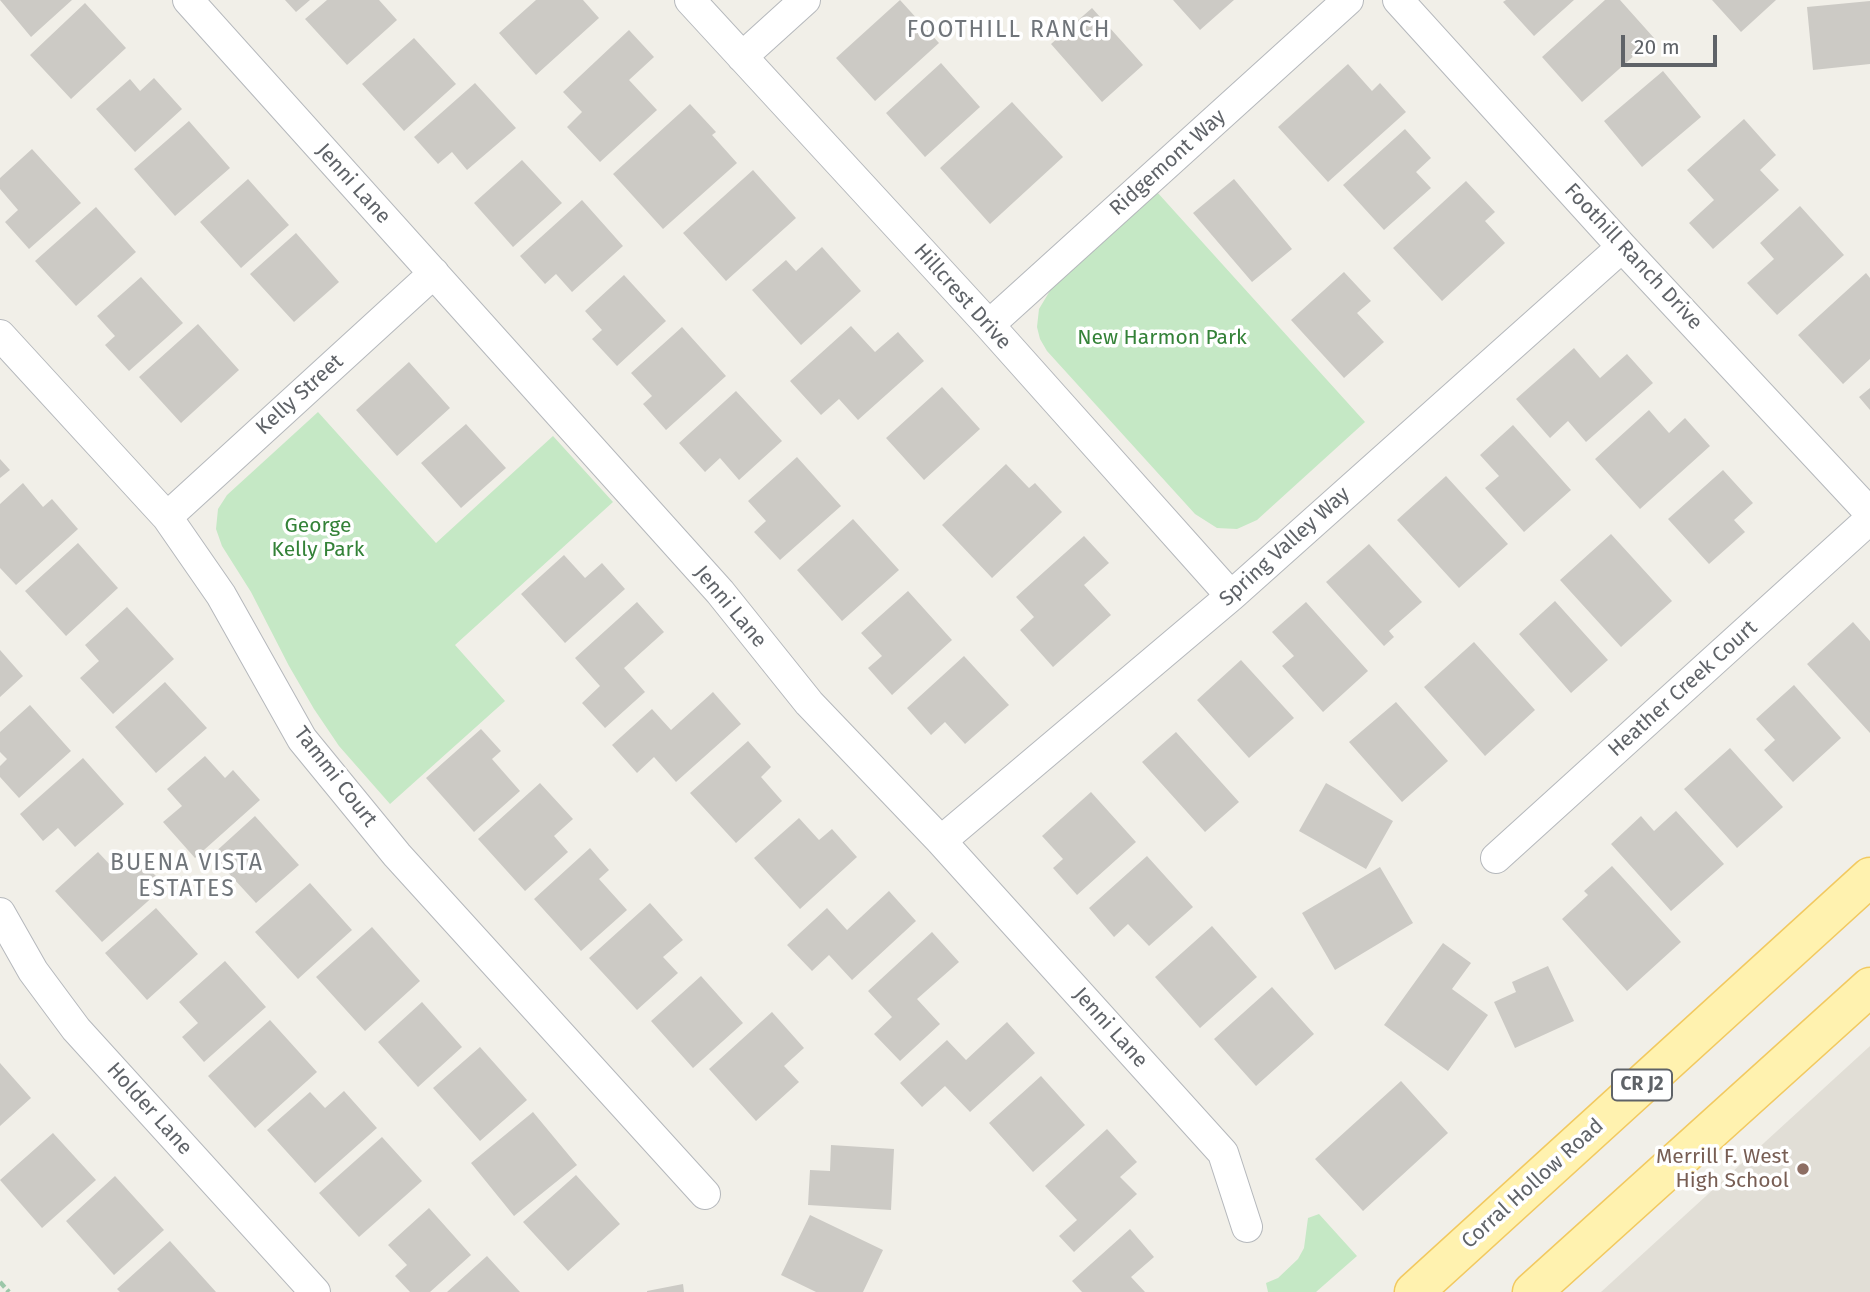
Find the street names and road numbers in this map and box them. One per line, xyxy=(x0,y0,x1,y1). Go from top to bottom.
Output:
street label: Ridgemont Way xyxy=(1105,104,1231,222)
street label: Jenni Lane xyxy=(310,139,396,229)
street label: Foothill Ranch Drive xyxy=(1559,179,1707,335)
street label: Hillcrest Drive xyxy=(908,239,1016,355)
street label: Kelly Street xyxy=(251,349,349,441)
street label: Spring Valley Way xyxy=(1215,482,1355,612)
street label: Jenni Lane xyxy=(688,561,772,653)
street label: Heather Creek Court xyxy=(1603,616,1763,762)
street label: Tammi Court xyxy=(288,722,382,832)
street label: Jenni Lane xyxy=(1067,983,1153,1073)
street label: Holder Lane xyxy=(101,1058,197,1160)
road number: CR J2 xyxy=(1612,1070,1672,1100)
street label: Corral Hollow Road xyxy=(1457,1114,1609,1254)

